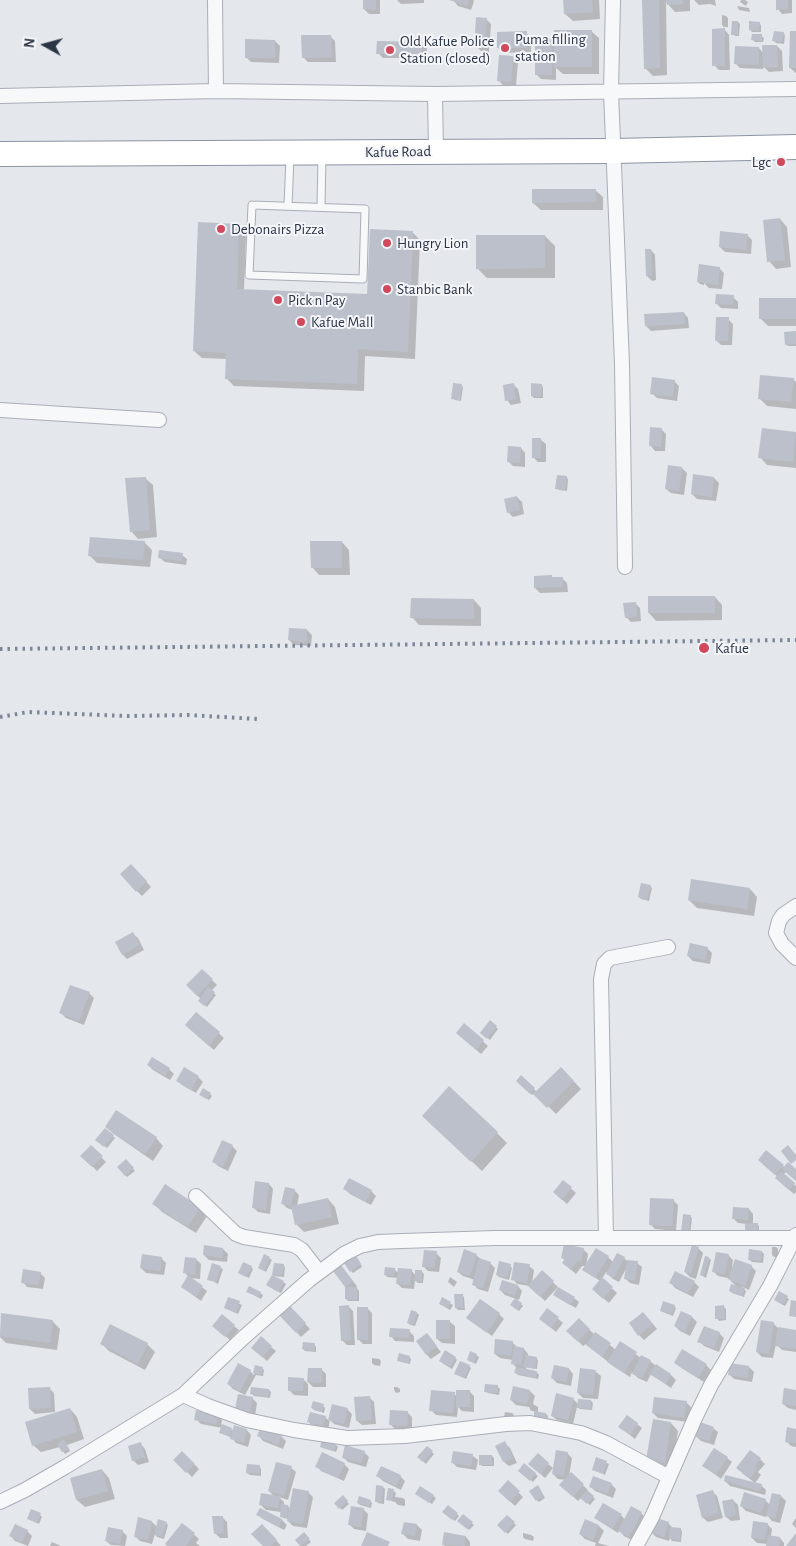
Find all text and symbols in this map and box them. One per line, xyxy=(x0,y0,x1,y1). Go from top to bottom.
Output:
north arrow xyxy=(20,20,70,70)
place label: Puma filling station xyxy=(515,30,586,65)
place label: Old Kafue Police Station (closed) xyxy=(400,32,494,67)
text: N xyxy=(23,37,38,49)
marker: Puma filling station xyxy=(499,42,511,54)
marker: Old Kafue Police Station (closed) xyxy=(384,44,396,56)
street label: Kafue Road xyxy=(365,142,431,162)
place label: Lgc xyxy=(752,153,771,171)
marker: Lgc xyxy=(775,156,787,168)
place label: Debonairs Pizza xyxy=(231,220,324,238)
marker: Debonairs Pizza xyxy=(215,223,227,235)
place label: Hungry Lion xyxy=(397,234,468,252)
marker: Hungry Lion xyxy=(381,237,393,249)
place label: Stanbic Bank xyxy=(397,280,472,298)
marker: Stanbic Bank xyxy=(381,283,393,295)
place label: Pick n Pay xyxy=(288,291,345,309)
marker: Pick n Pay xyxy=(272,294,284,306)
place label: Kafue Mall xyxy=(311,313,373,331)
marker: Kafue Mall xyxy=(295,316,307,328)
place label: Kafue xyxy=(715,639,749,657)
marker: Kafue xyxy=(697,641,711,655)

